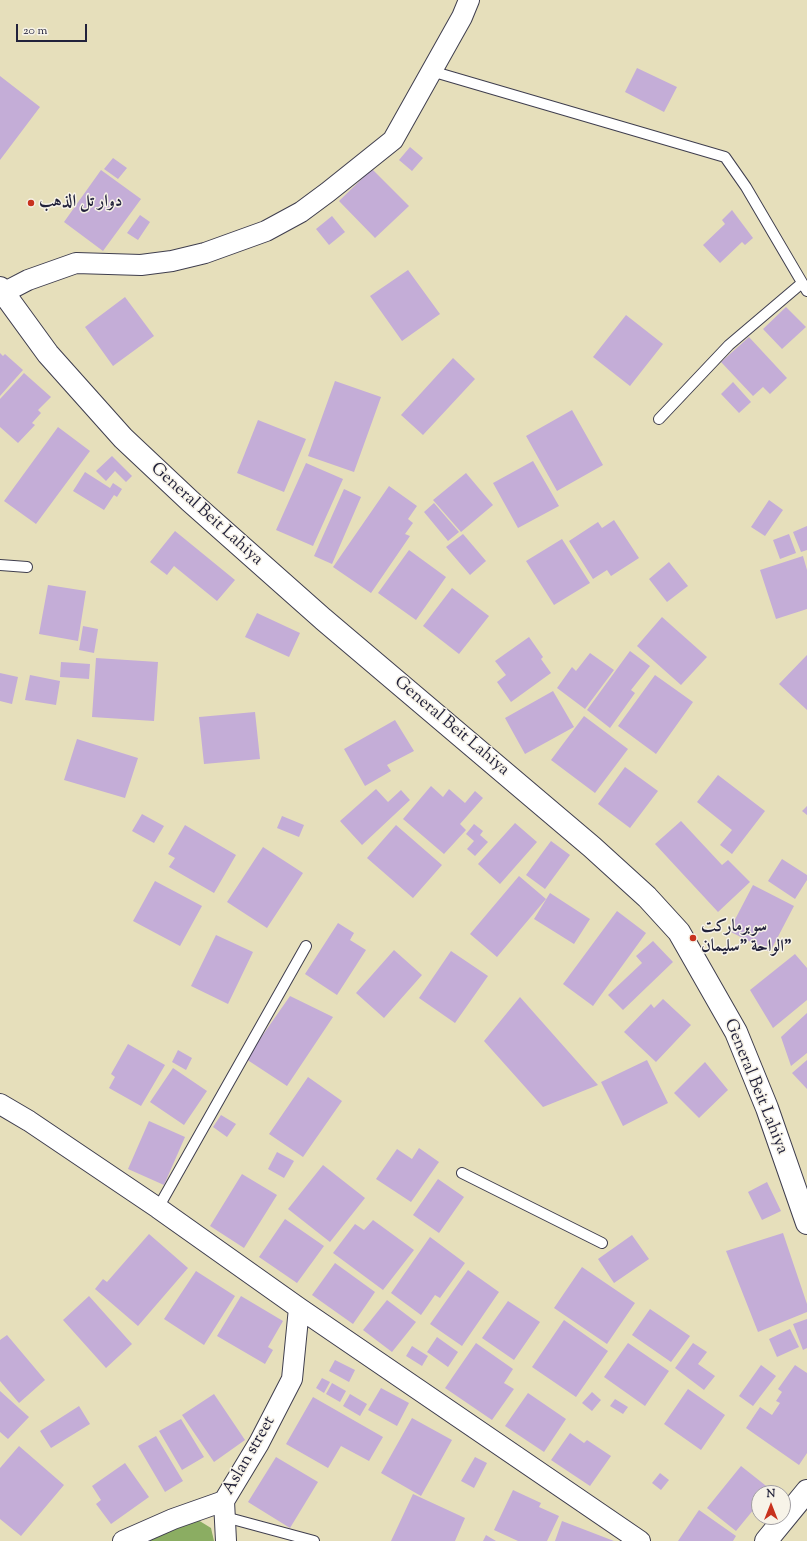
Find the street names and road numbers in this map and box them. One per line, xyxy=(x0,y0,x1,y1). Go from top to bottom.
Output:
street label: General Beit Lahiya xyxy=(146,459,266,571)
street label: General Beit Lahiya xyxy=(389,673,513,781)
street label: General Beit Lahiya xyxy=(719,1016,791,1158)
street label: Aslan street xyxy=(219,1413,281,1499)

